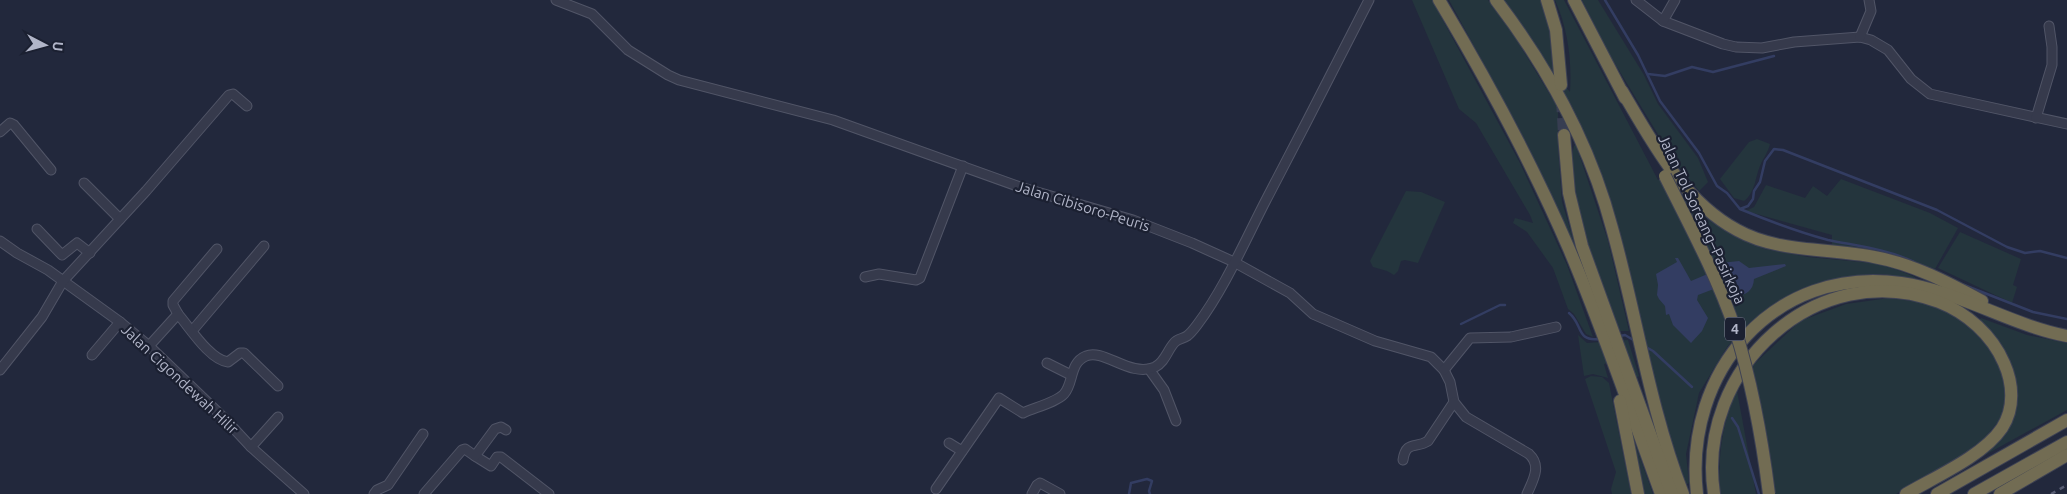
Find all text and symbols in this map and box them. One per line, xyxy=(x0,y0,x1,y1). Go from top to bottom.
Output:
north arrow xyxy=(20,20,70,70)
text: U xyxy=(49,41,66,52)
street label: Jalan Tol Soreang–Pasirkoja xyxy=(1655,131,1749,307)
street label: Jalan Cibisoro-Peuris xyxy=(1014,177,1152,235)
road number: 4 xyxy=(1725,318,1745,340)
street label: Jalan Cigondewah Hilir xyxy=(118,320,242,438)

